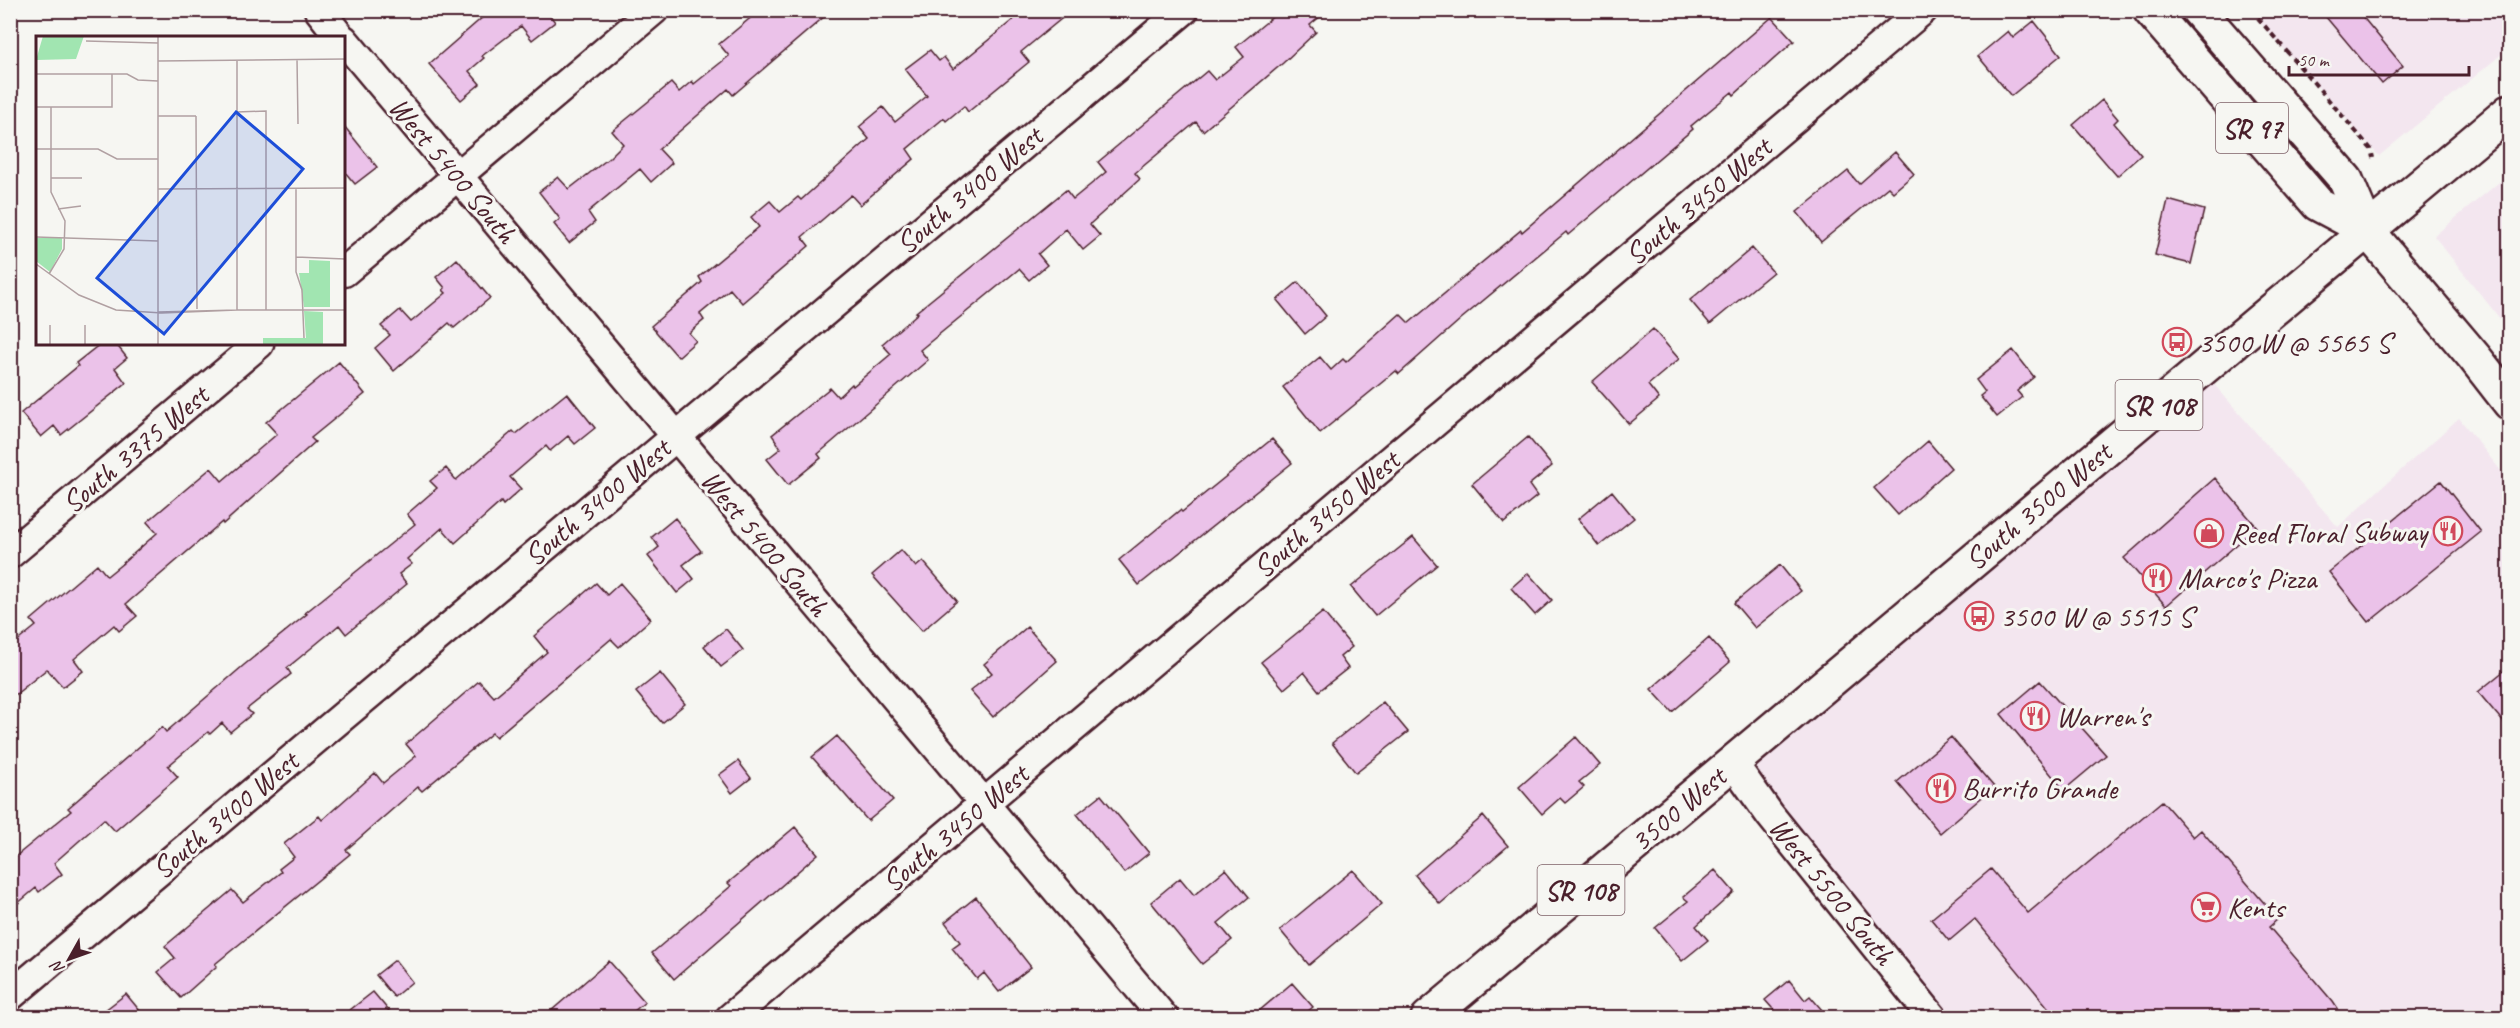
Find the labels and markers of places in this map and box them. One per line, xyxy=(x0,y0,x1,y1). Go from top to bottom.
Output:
place label: 3500 W @ 5565 S xyxy=(2198,323,2396,361)
bus stop icon: 3500 W @ 5565 S xyxy=(2161,326,2193,358)
place label: Subway xyxy=(2351,512,2430,550)
place label: Reed Floral xyxy=(2230,514,2348,552)
restaurant icon: Subway xyxy=(2432,515,2464,547)
shop icon: Reed Floral xyxy=(2193,517,2225,549)
place label: Marco's Pizza xyxy=(2178,559,2318,597)
restaurant icon: Marco's Pizza xyxy=(2141,562,2173,594)
place label: 3500 W @ 5515 S xyxy=(2000,597,2198,635)
bus stop icon: 3500 W @ 5515 S xyxy=(1963,600,1995,632)
place label: Warren's xyxy=(2056,697,2152,735)
restaurant icon: Warren's xyxy=(2019,700,2051,732)
place label: Burrito Grande xyxy=(1962,769,2119,807)
restaurant icon: Burrito Grande xyxy=(1925,772,1957,804)
place label: Kents xyxy=(2227,888,2287,926)
supermarket icon: Kents xyxy=(2190,891,2222,923)

